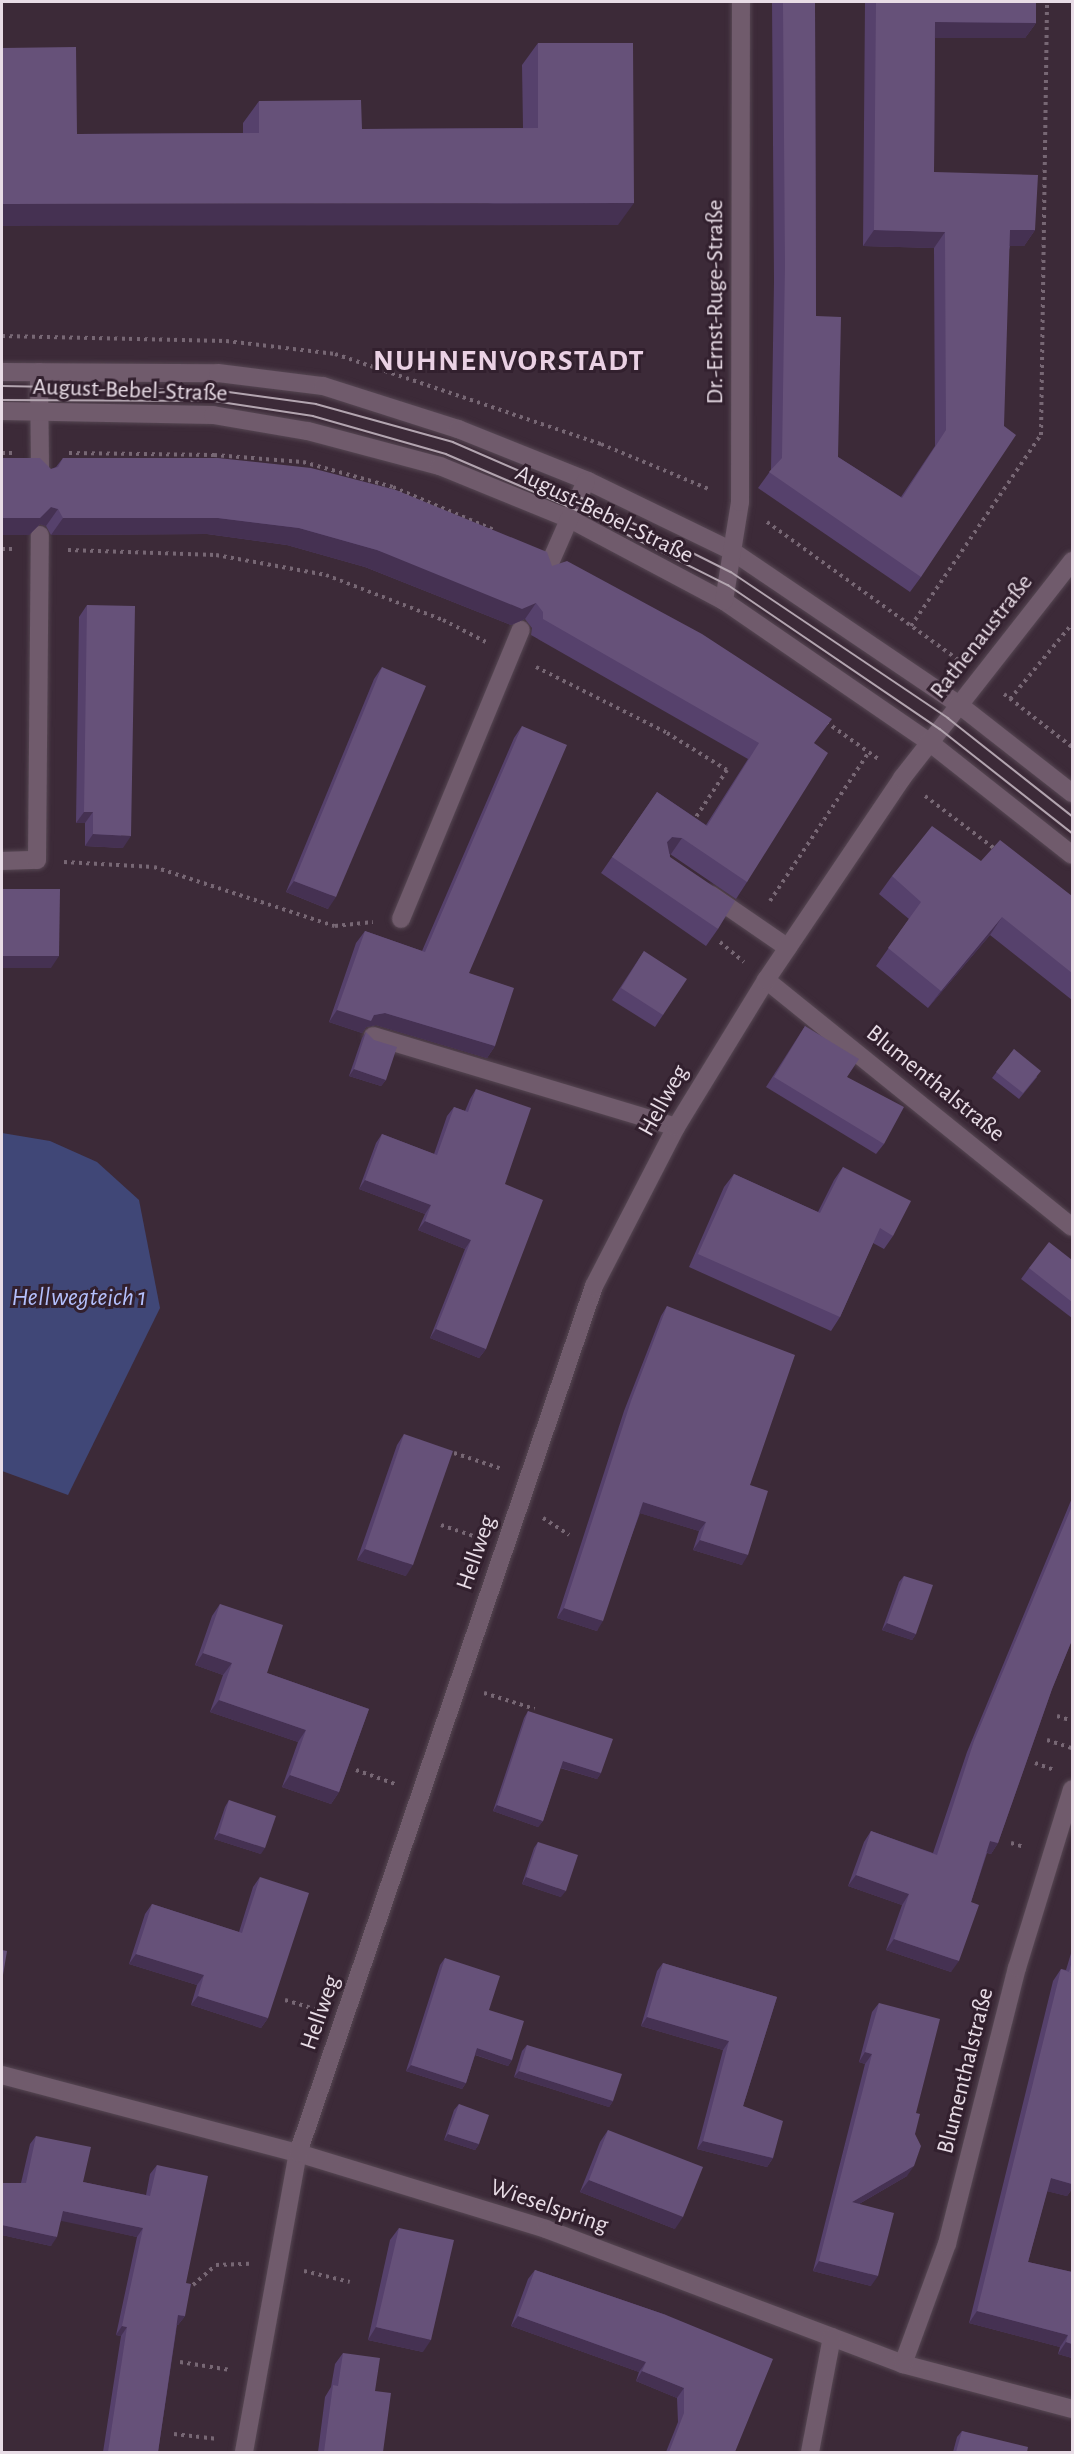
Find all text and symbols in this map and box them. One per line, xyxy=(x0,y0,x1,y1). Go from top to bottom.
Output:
street label: Dr.-Ernst-Ruge-Straße xyxy=(702,200,730,404)
district label: NUHNENVORSTADT xyxy=(373,343,645,379)
street label: August-Bebel-Straße xyxy=(32,373,228,409)
street label: August-Bebel-Straße xyxy=(510,459,698,571)
street label: Rathenaustraße xyxy=(924,569,1040,705)
street label: Blumenthalstraße xyxy=(860,1019,1010,1149)
street label: Hellweg xyxy=(633,1060,695,1142)
water label: Hellwegteich 1 xyxy=(11,1282,147,1314)
street label: Hellweg xyxy=(451,1512,503,1594)
street label: Hellweg xyxy=(295,1972,347,2054)
street label: Blumenthalstraße xyxy=(931,1985,1001,2157)
street label: Wieselspring xyxy=(486,2173,612,2241)

